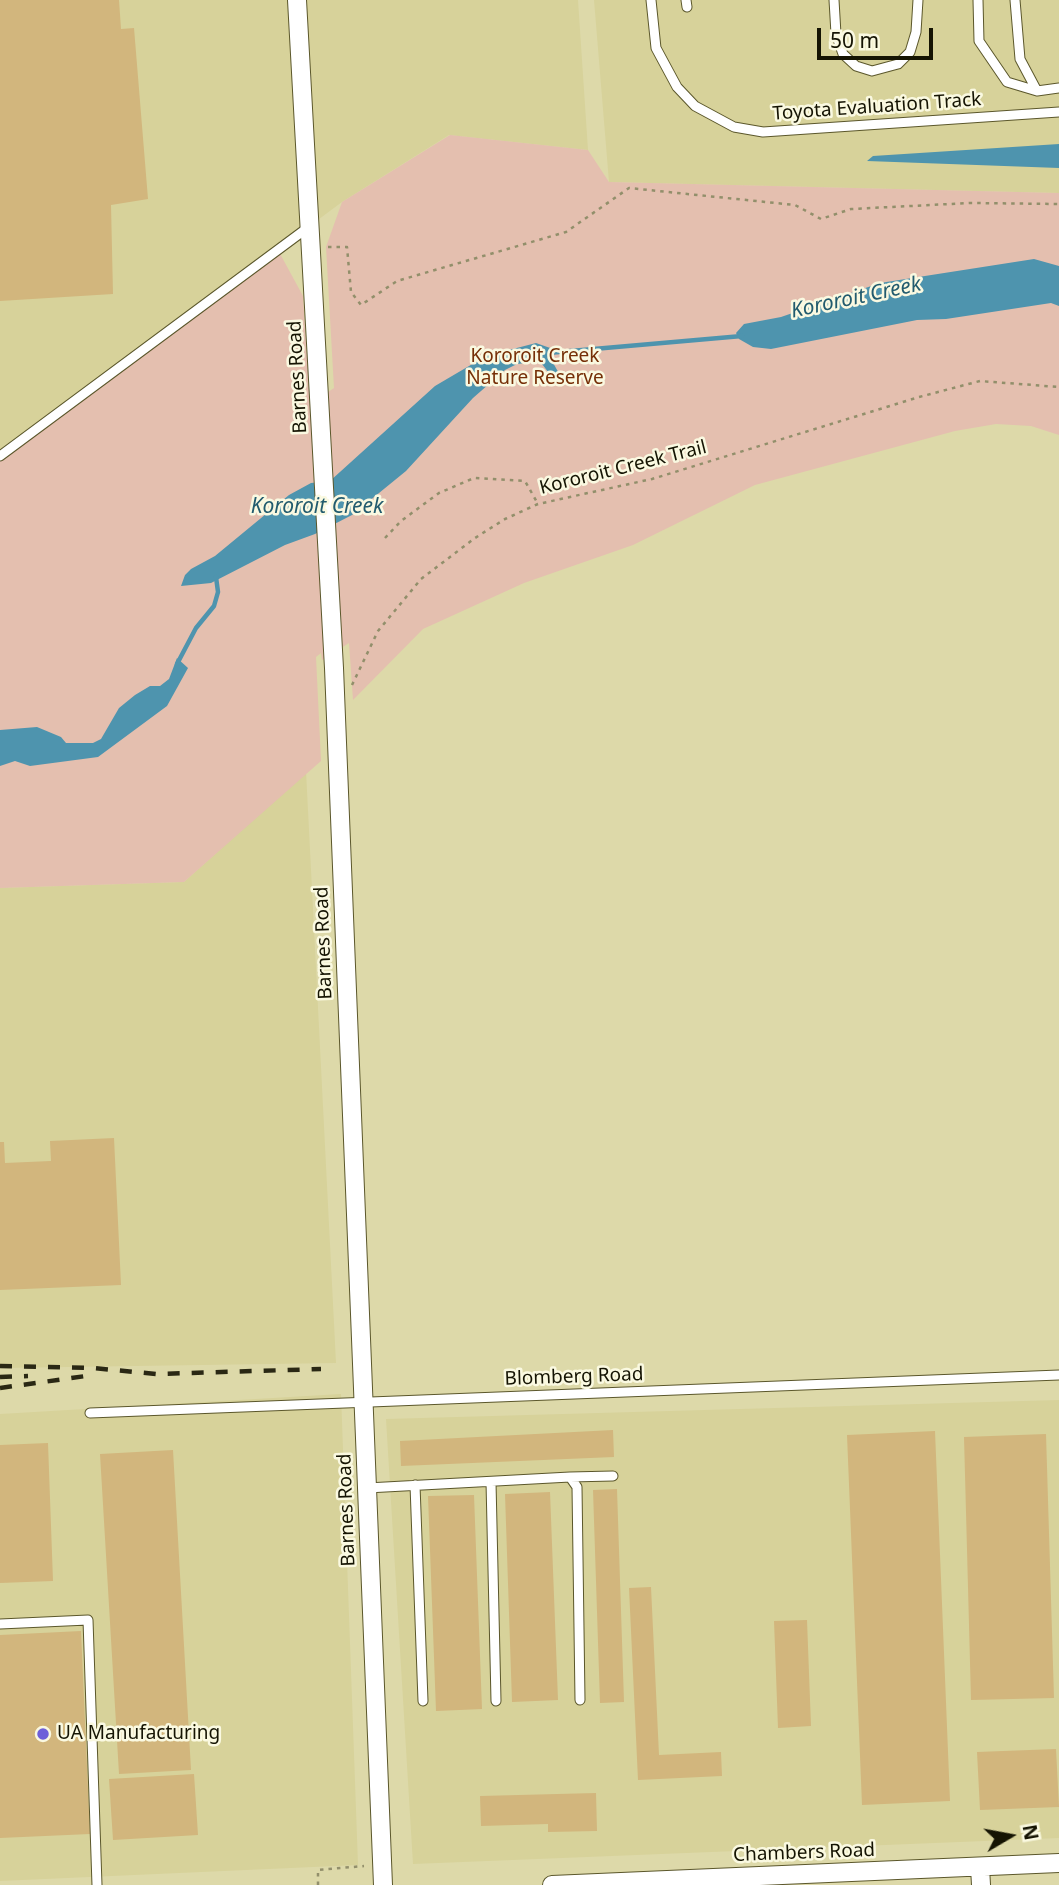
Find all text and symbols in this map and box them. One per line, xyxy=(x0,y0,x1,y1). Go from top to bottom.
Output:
scale bar xyxy=(821,14,936,58)
text: 50 m xyxy=(830,26,879,54)
street label: Toyota Evaluation Track xyxy=(772,88,982,126)
water label: Kororoit Creek xyxy=(789,272,923,324)
street label: Barnes Road xyxy=(284,320,312,434)
park label: Kororoit Creek Nature Reserve xyxy=(466,346,604,390)
street label: Kororoit Creek Trail xyxy=(537,436,709,500)
water label: Kororoit Creek xyxy=(251,494,383,520)
street label: Barnes Road xyxy=(311,886,337,1000)
street label: Blomberg Road xyxy=(504,1363,644,1391)
street label: Barnes Road xyxy=(334,1453,360,1567)
place label: UA Manufacturing xyxy=(57,1723,220,1745)
marker: UA Manufacturing xyxy=(35,1726,51,1742)
north arrow xyxy=(975,1801,1045,1871)
text: N xyxy=(1017,1822,1045,1842)
street label: Chambers Road xyxy=(733,1839,875,1867)

